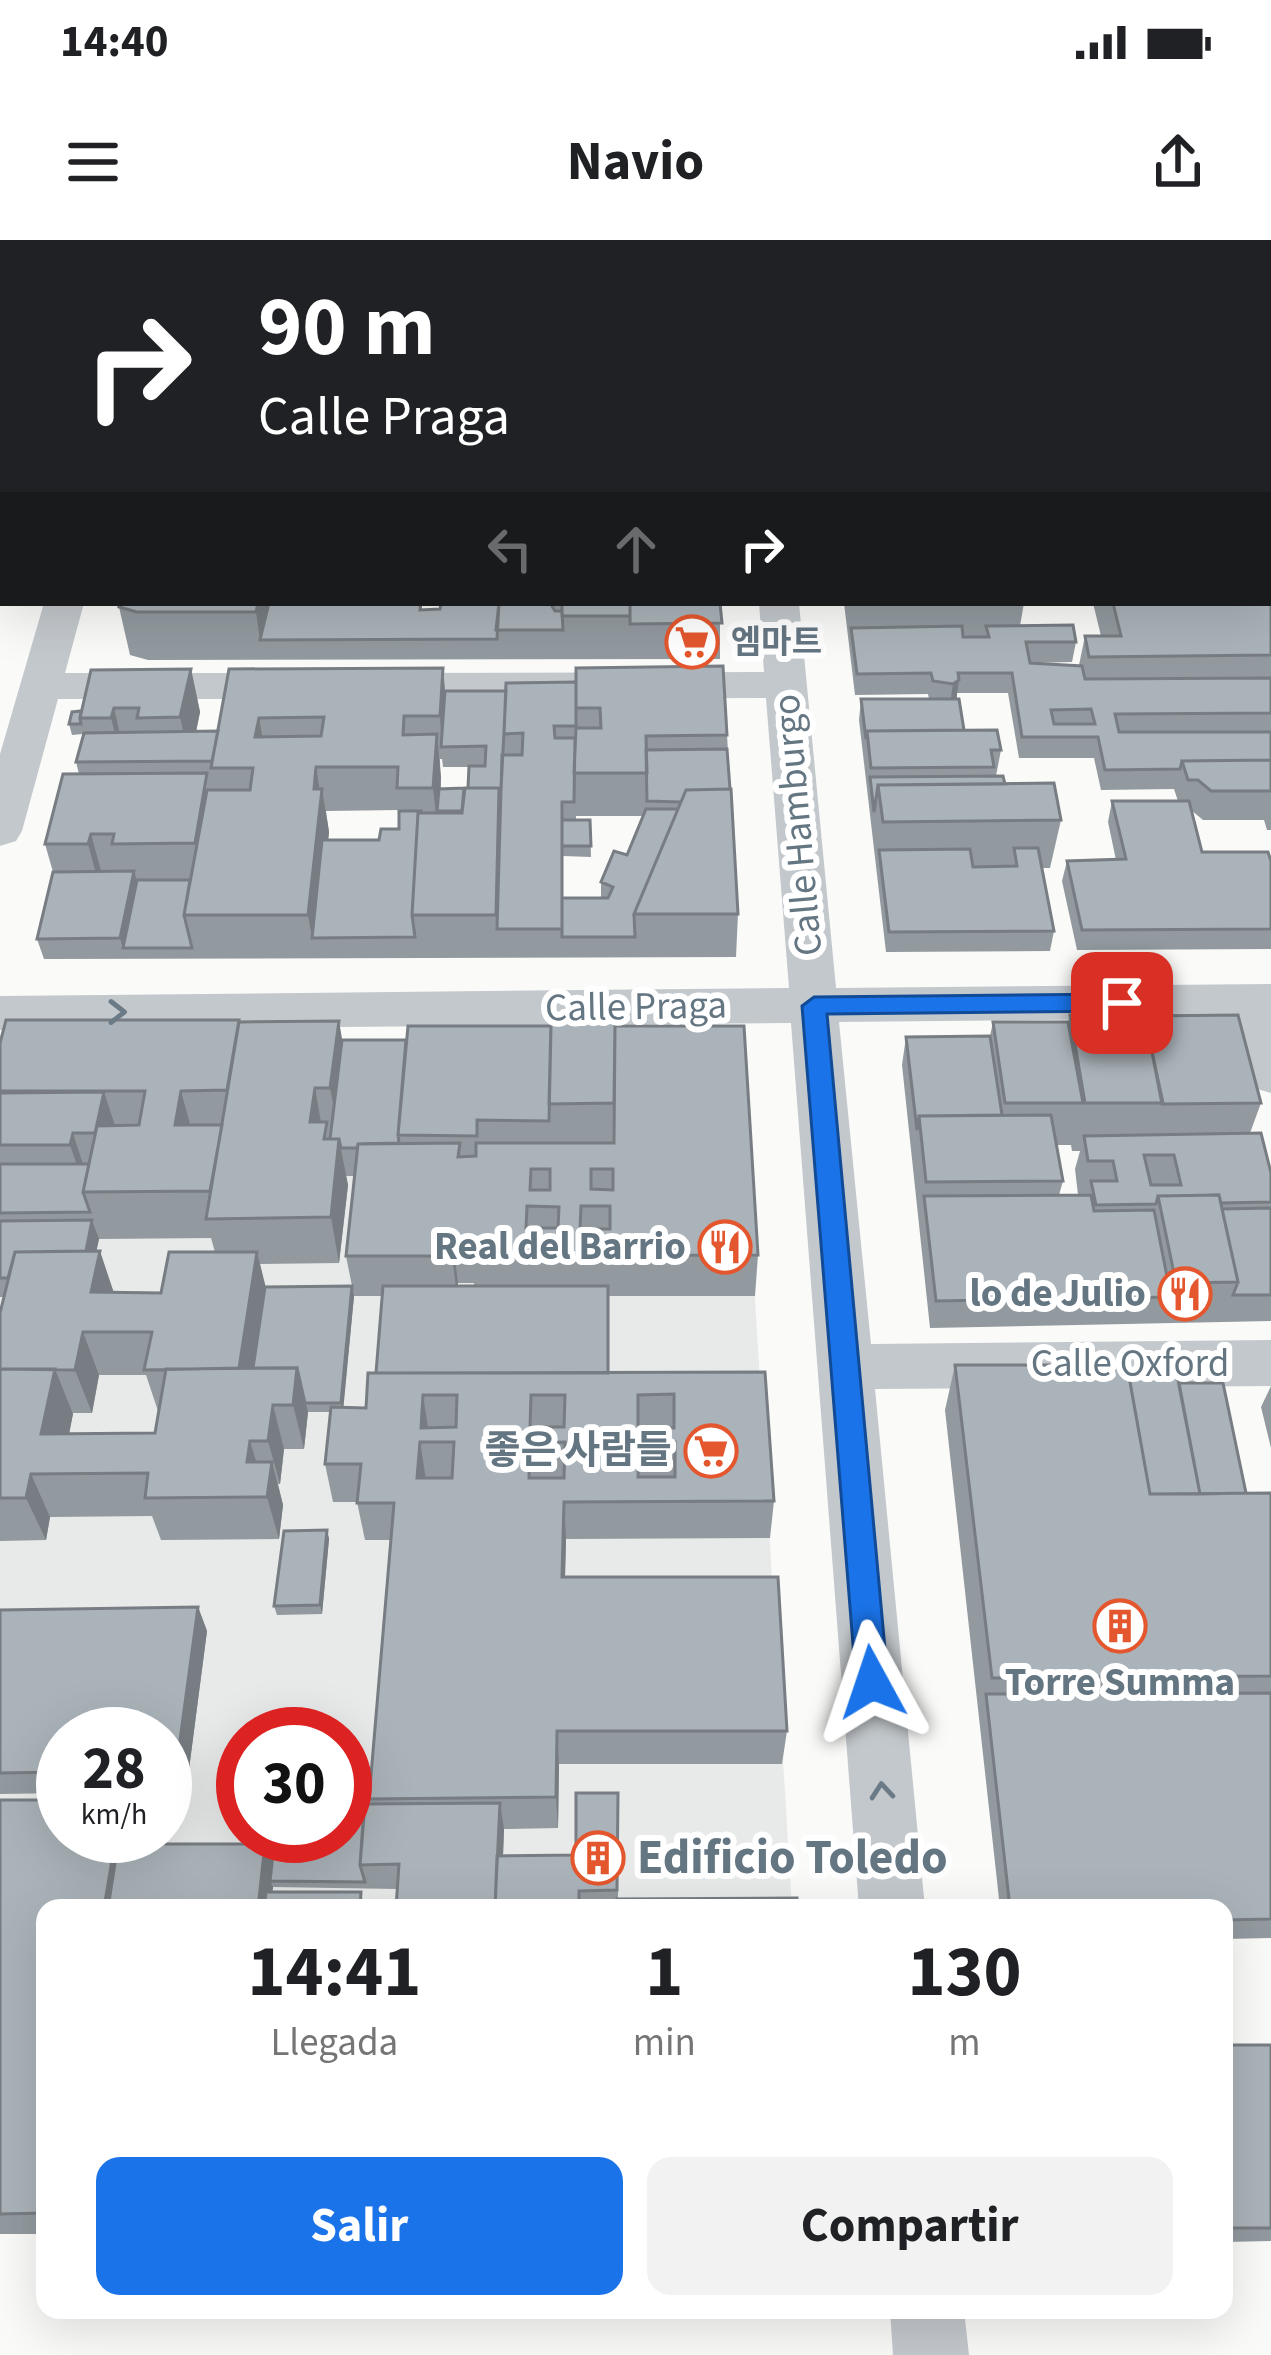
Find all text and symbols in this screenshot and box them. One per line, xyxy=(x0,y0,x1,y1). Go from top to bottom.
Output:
text: 14:40 xyxy=(60,10,169,74)
text: Navio xyxy=(567,124,704,201)
icon: menu xyxy=(60,129,126,195)
icon: share xyxy=(1145,129,1211,195)
text: 90 m xyxy=(258,268,436,388)
icon: right xyxy=(60,288,216,444)
text: Calle Praga xyxy=(258,379,510,456)
icon: left xyxy=(477,516,543,582)
icon: ahead xyxy=(603,516,669,582)
icon: right xyxy=(729,516,795,582)
supermarket icon: 엠마트 xyxy=(664,614,720,670)
place label: 엠마트 xyxy=(731,619,822,666)
street label: Calle Hamburgo xyxy=(759,692,837,958)
pin xyxy=(1071,952,1173,1054)
icon: arrive xyxy=(1089,970,1155,1036)
street label: Calle Praga xyxy=(545,977,727,1037)
one-way arrow xyxy=(109,999,127,1025)
place label: Real del Barrio xyxy=(434,1219,686,1275)
restaurant icon: Real del Barrio xyxy=(697,1219,753,1275)
place label: lo de Julio xyxy=(969,1266,1146,1322)
restaurant icon: lo de Julio xyxy=(1157,1266,1213,1322)
street label: Calle Oxford xyxy=(1031,1336,1229,1392)
place label: 좋은 사람들 xyxy=(485,1423,672,1479)
supermarket icon: 좋은 사람들 xyxy=(683,1423,739,1479)
building icon: Torre Summa xyxy=(1092,1598,1148,1654)
position arrow xyxy=(809,1619,935,1745)
place label: Torre Summa xyxy=(1005,1655,1235,1711)
speed limit sign: 30 xyxy=(216,1707,372,1863)
text: 28 xyxy=(82,1727,146,1812)
one-way arrow xyxy=(870,1782,895,1801)
text: km/h xyxy=(81,1793,147,1836)
place label: Edificio Toledo xyxy=(637,1824,948,1892)
building icon: Edificio Toledo xyxy=(570,1830,626,1886)
text: 14:41 xyxy=(248,1921,421,2024)
text: 1 xyxy=(645,1921,683,2024)
text: 130 xyxy=(907,1921,1022,2024)
text: Llegada xyxy=(270,2015,398,2071)
text: min xyxy=(633,2015,696,2071)
text: m xyxy=(948,2015,981,2071)
button: Salir xyxy=(96,2157,623,2295)
button: Compartir xyxy=(647,2157,1173,2295)

